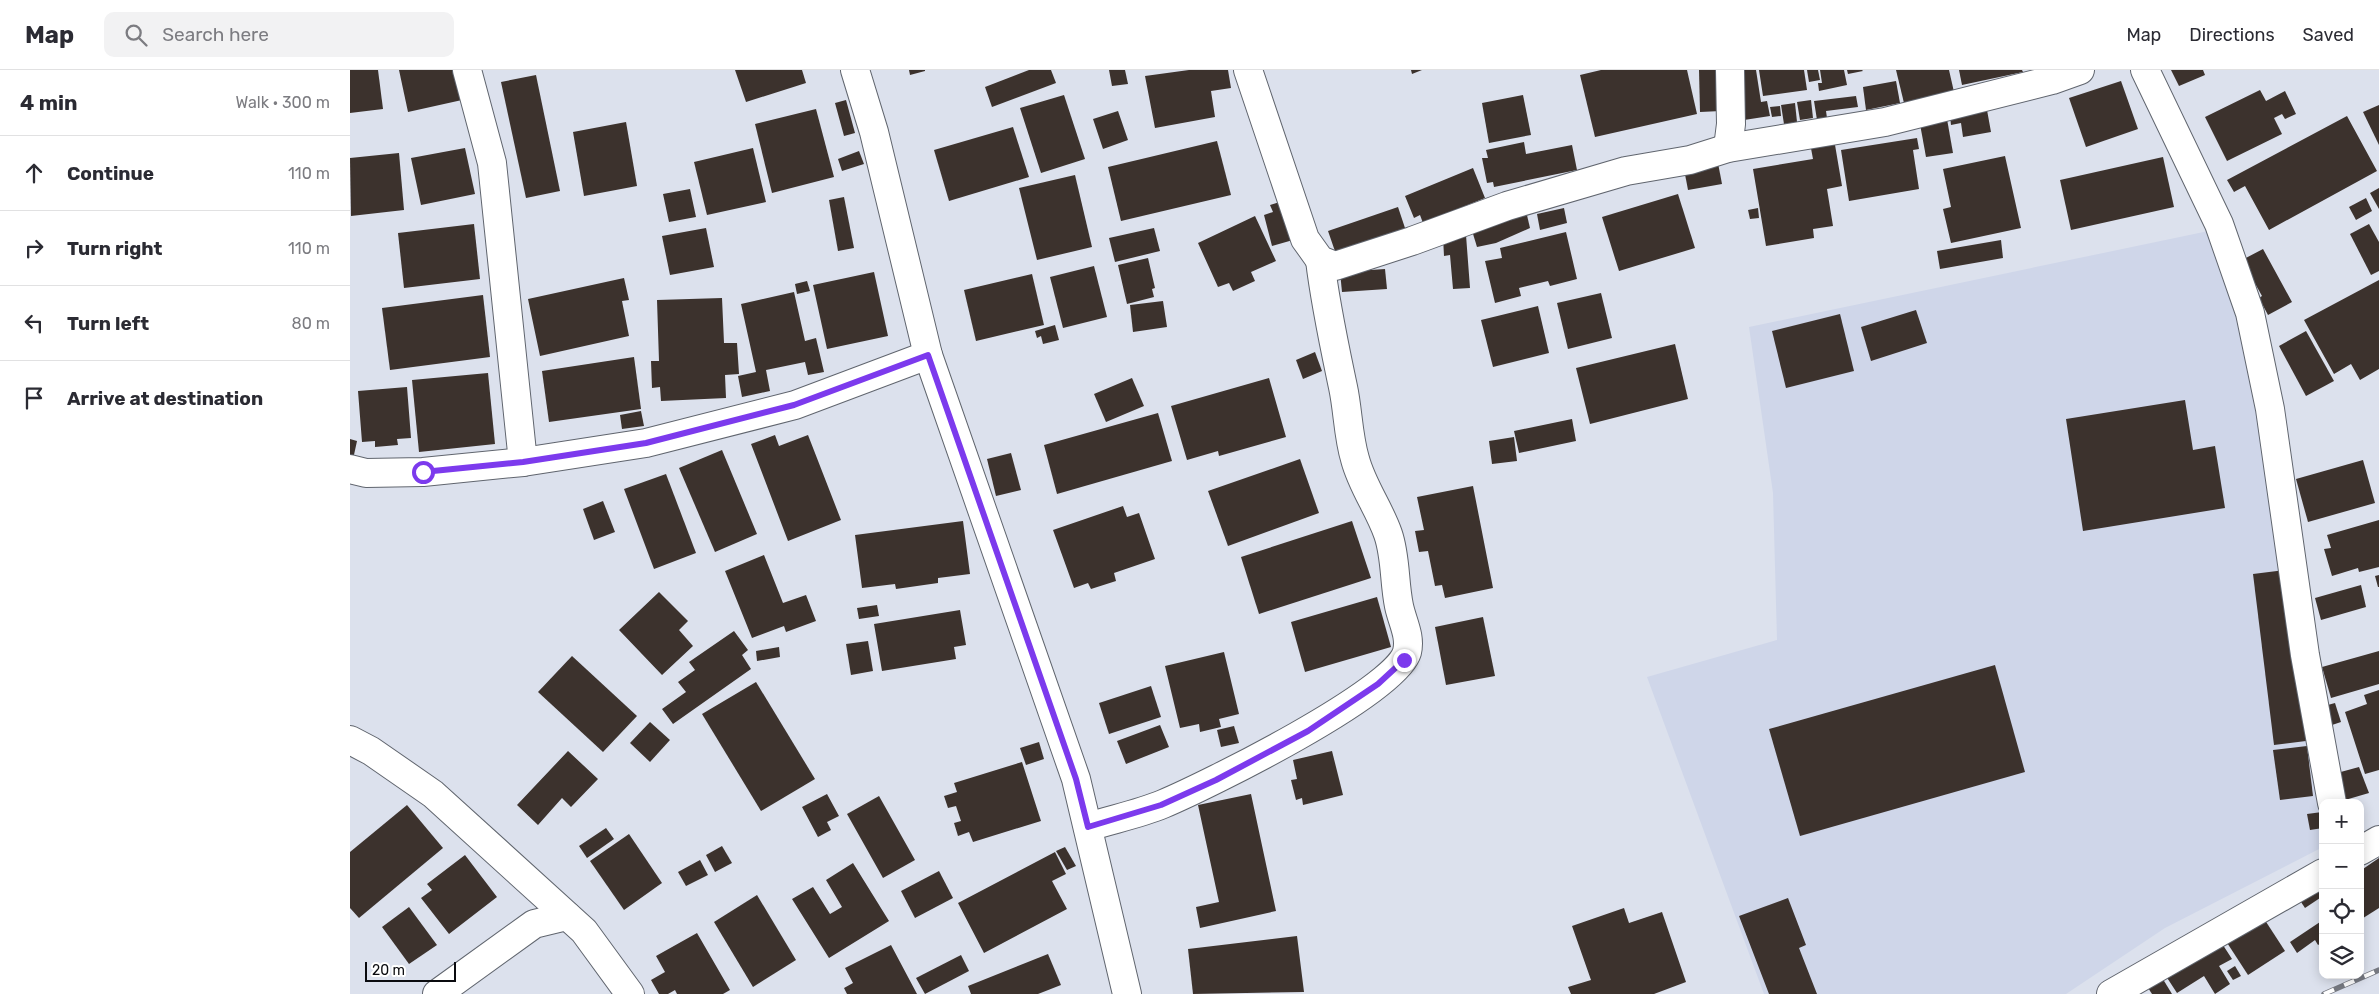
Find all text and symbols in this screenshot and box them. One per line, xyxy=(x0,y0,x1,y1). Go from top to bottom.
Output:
search box xyxy=(104,12,454,57)
text: Map xyxy=(25,21,74,49)
icon: search xyxy=(122,21,150,49)
text: Search here xyxy=(162,23,269,46)
text: Map xyxy=(2126,24,2161,46)
text: Directions xyxy=(2189,24,2275,46)
text: Saved xyxy=(2303,24,2354,46)
text: 4 min xyxy=(20,90,78,115)
text: Walk · 300 m xyxy=(236,93,330,112)
icon: ahead xyxy=(20,159,48,187)
text: Continue xyxy=(67,162,154,185)
text: 110 m xyxy=(288,164,330,183)
icon: right xyxy=(20,234,48,262)
text: Turn right xyxy=(67,237,162,260)
text: 110 m xyxy=(288,239,330,258)
icon: left xyxy=(20,309,48,337)
text: Turn left xyxy=(67,312,149,335)
text: 80 m xyxy=(292,314,330,333)
icon: arrive xyxy=(20,384,48,412)
text: Arrive at destination xyxy=(67,387,263,410)
route start xyxy=(412,461,435,484)
route end xyxy=(1393,649,1416,672)
map controls xyxy=(2319,799,2364,979)
button: + xyxy=(2319,799,2364,844)
button: − xyxy=(2319,844,2364,889)
button: locate xyxy=(2319,889,2364,934)
button: layers xyxy=(2319,934,2364,979)
scale bar xyxy=(365,959,456,982)
text: 20 m xyxy=(372,962,405,979)

